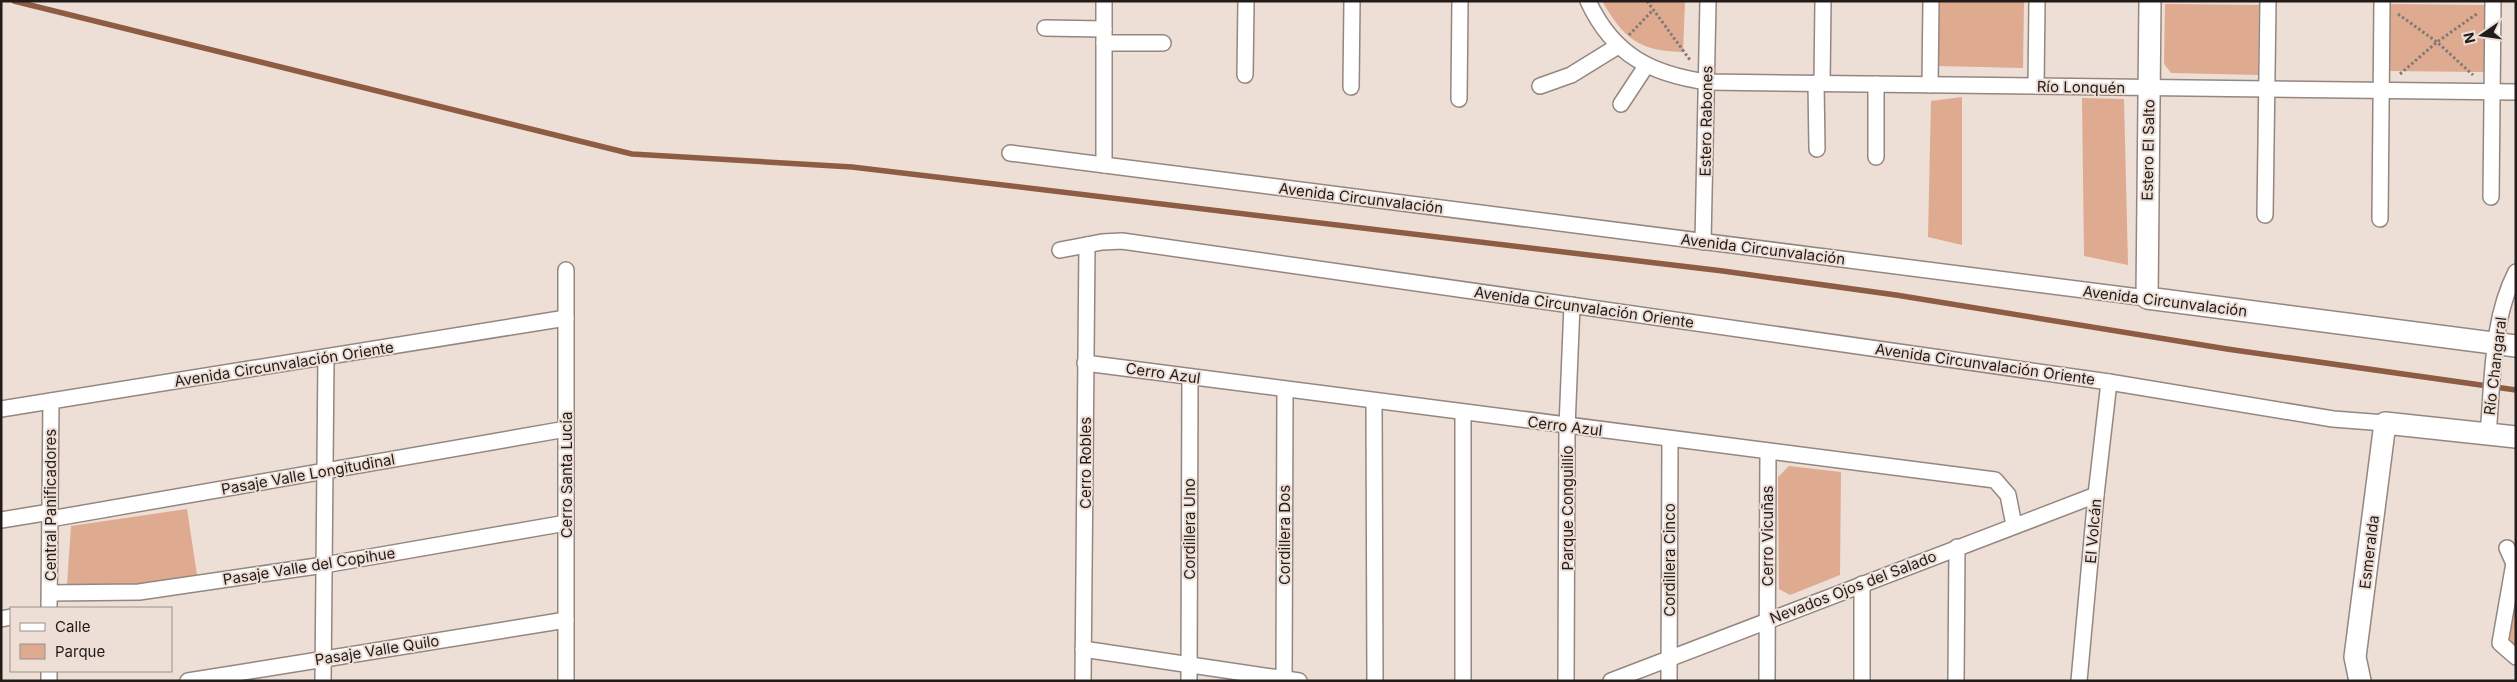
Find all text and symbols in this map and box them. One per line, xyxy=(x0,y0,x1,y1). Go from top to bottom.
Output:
north arrow xyxy=(2457,10,2507,60)
text: N xyxy=(2459,31,2478,45)
street label: Estero Rabones xyxy=(1696,65,1716,177)
street label: Río Lonquén xyxy=(2037,77,2125,97)
street label: Estero El Salto xyxy=(2138,99,2158,201)
street label: Avenida Circunvalación xyxy=(1278,178,1444,218)
street label: Avenida Circunvalación xyxy=(1680,229,1846,269)
street label: Avenida Circunvalación xyxy=(2082,281,2248,321)
street label: Avenida Circunvalación Oriente xyxy=(1473,282,1695,332)
street label: Río Changaral xyxy=(2480,316,2510,416)
street label: Avenida Circunvalación Oriente xyxy=(173,337,395,391)
street label: Avenida Circunvalación Oriente xyxy=(1874,339,2096,389)
street label: Cerro Azul xyxy=(1124,358,1202,388)
street label: Cerro Santa Lucía xyxy=(557,412,576,538)
street label: Cerro Azul xyxy=(1526,412,1604,440)
street label: Cerro Robles xyxy=(1076,417,1095,509)
street label: Central Panificadores xyxy=(41,429,60,581)
street label: Parque Conguillío xyxy=(1558,446,1577,570)
street label: Pasaje Valle Longitudinal xyxy=(220,449,396,499)
street label: Cordillera Uno xyxy=(1180,478,1199,580)
street label: Cordillera Dos xyxy=(1275,485,1294,585)
street label: Cerro Vicuñas xyxy=(1758,486,1777,586)
street label: El Volcán xyxy=(2081,498,2105,564)
street label: Cordillera Cinco xyxy=(1660,503,1679,617)
street label: Esmeralda xyxy=(2355,514,2383,590)
street label: Pasaje Valle del Copihue xyxy=(221,543,397,589)
street label: Nevados Ojos del Salado xyxy=(1767,546,1939,628)
legend xyxy=(10,607,172,672)
text: Calle xyxy=(55,617,90,636)
street label: Pasaje Valle Quilo xyxy=(313,631,441,669)
text: Parque xyxy=(55,642,105,661)

